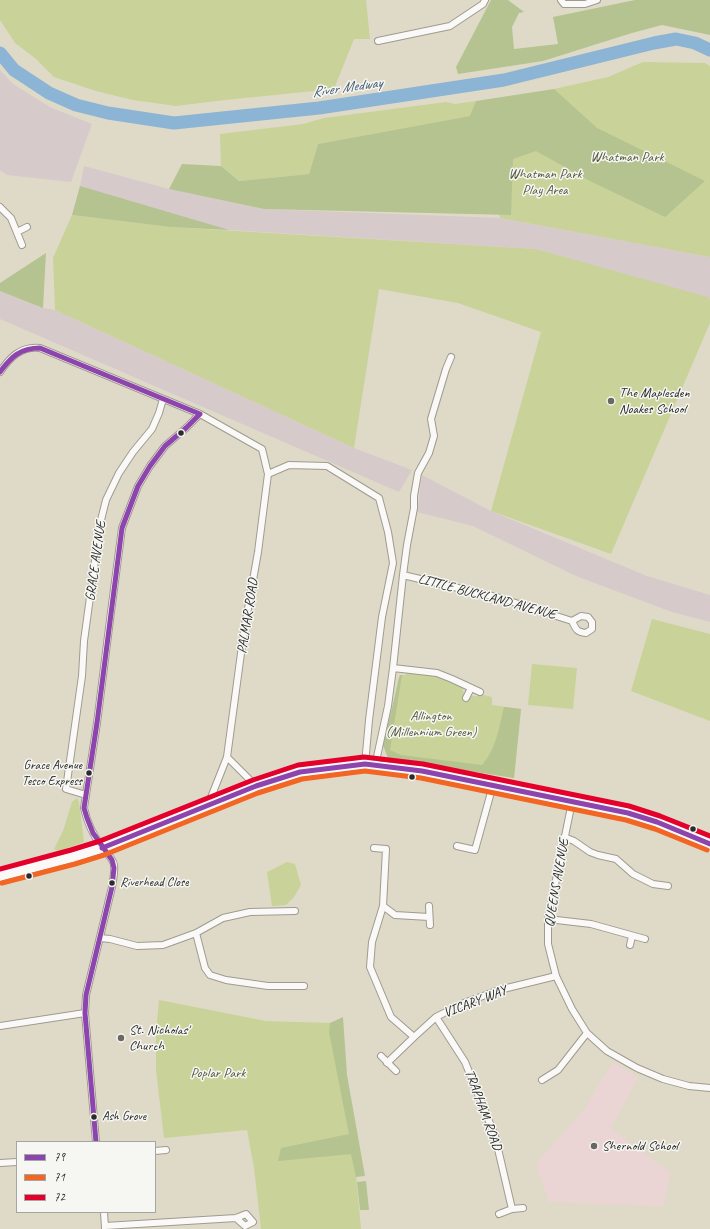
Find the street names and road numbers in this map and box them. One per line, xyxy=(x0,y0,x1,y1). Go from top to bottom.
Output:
street label: GRACE AVENUE xyxy=(82,520,110,602)
street label: LITTLE BUCKLAND AVENUE xyxy=(416,571,558,623)
street label: PALMAR ROAD xyxy=(234,577,262,655)
street label: QUEENS AVENUE xyxy=(541,838,573,928)
street label: VICARY WAY xyxy=(441,982,509,1022)
street label: TRAPHAM ROAD xyxy=(461,1067,505,1153)

